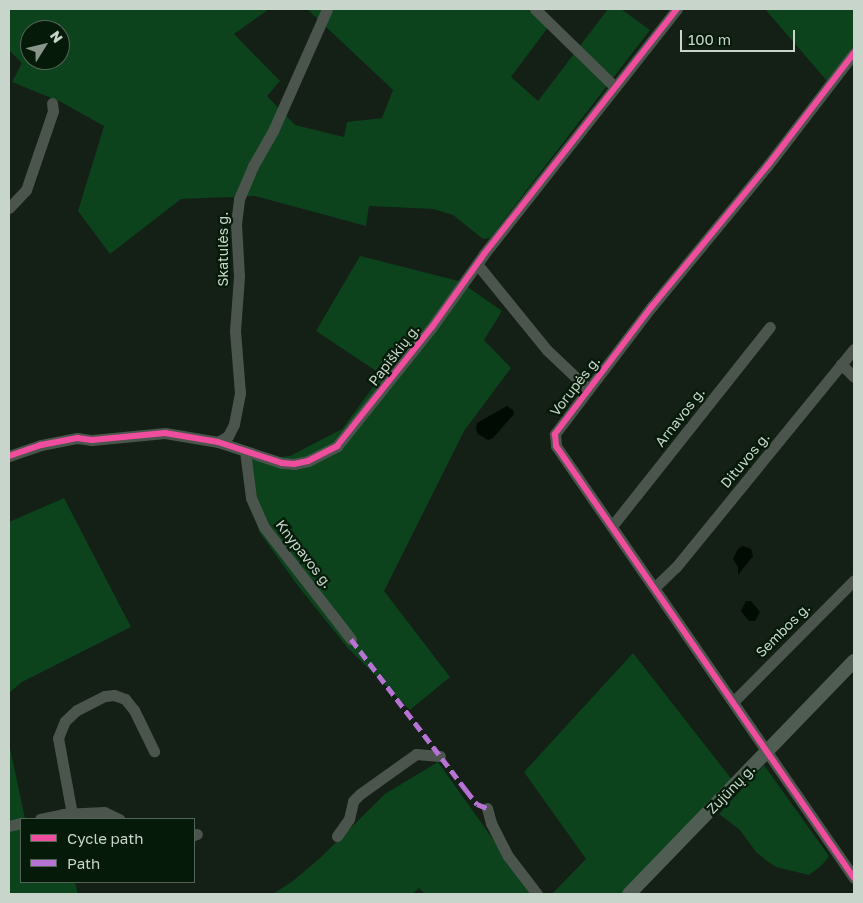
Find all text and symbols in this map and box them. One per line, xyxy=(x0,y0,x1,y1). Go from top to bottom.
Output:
north arrow xyxy=(20,20,70,70)
scale bar xyxy=(683,20,798,52)
text: N xyxy=(47,27,67,46)
text: 100 m xyxy=(688,30,731,48)
street label: Skatulės g. xyxy=(215,212,231,286)
street label: Papiškių g. xyxy=(365,321,423,389)
street label: Vorupės g. xyxy=(546,353,604,419)
street label: Arnavos g. xyxy=(652,384,708,450)
street label: Dituvos g. xyxy=(717,429,773,491)
street label: Knypavos g. xyxy=(272,517,336,591)
street label: Sembos g. xyxy=(752,599,814,661)
street label: Zujūnų g. xyxy=(703,761,759,817)
legend xyxy=(20,818,195,883)
text: Cycle path xyxy=(67,829,143,847)
text: Path xyxy=(67,854,100,872)

